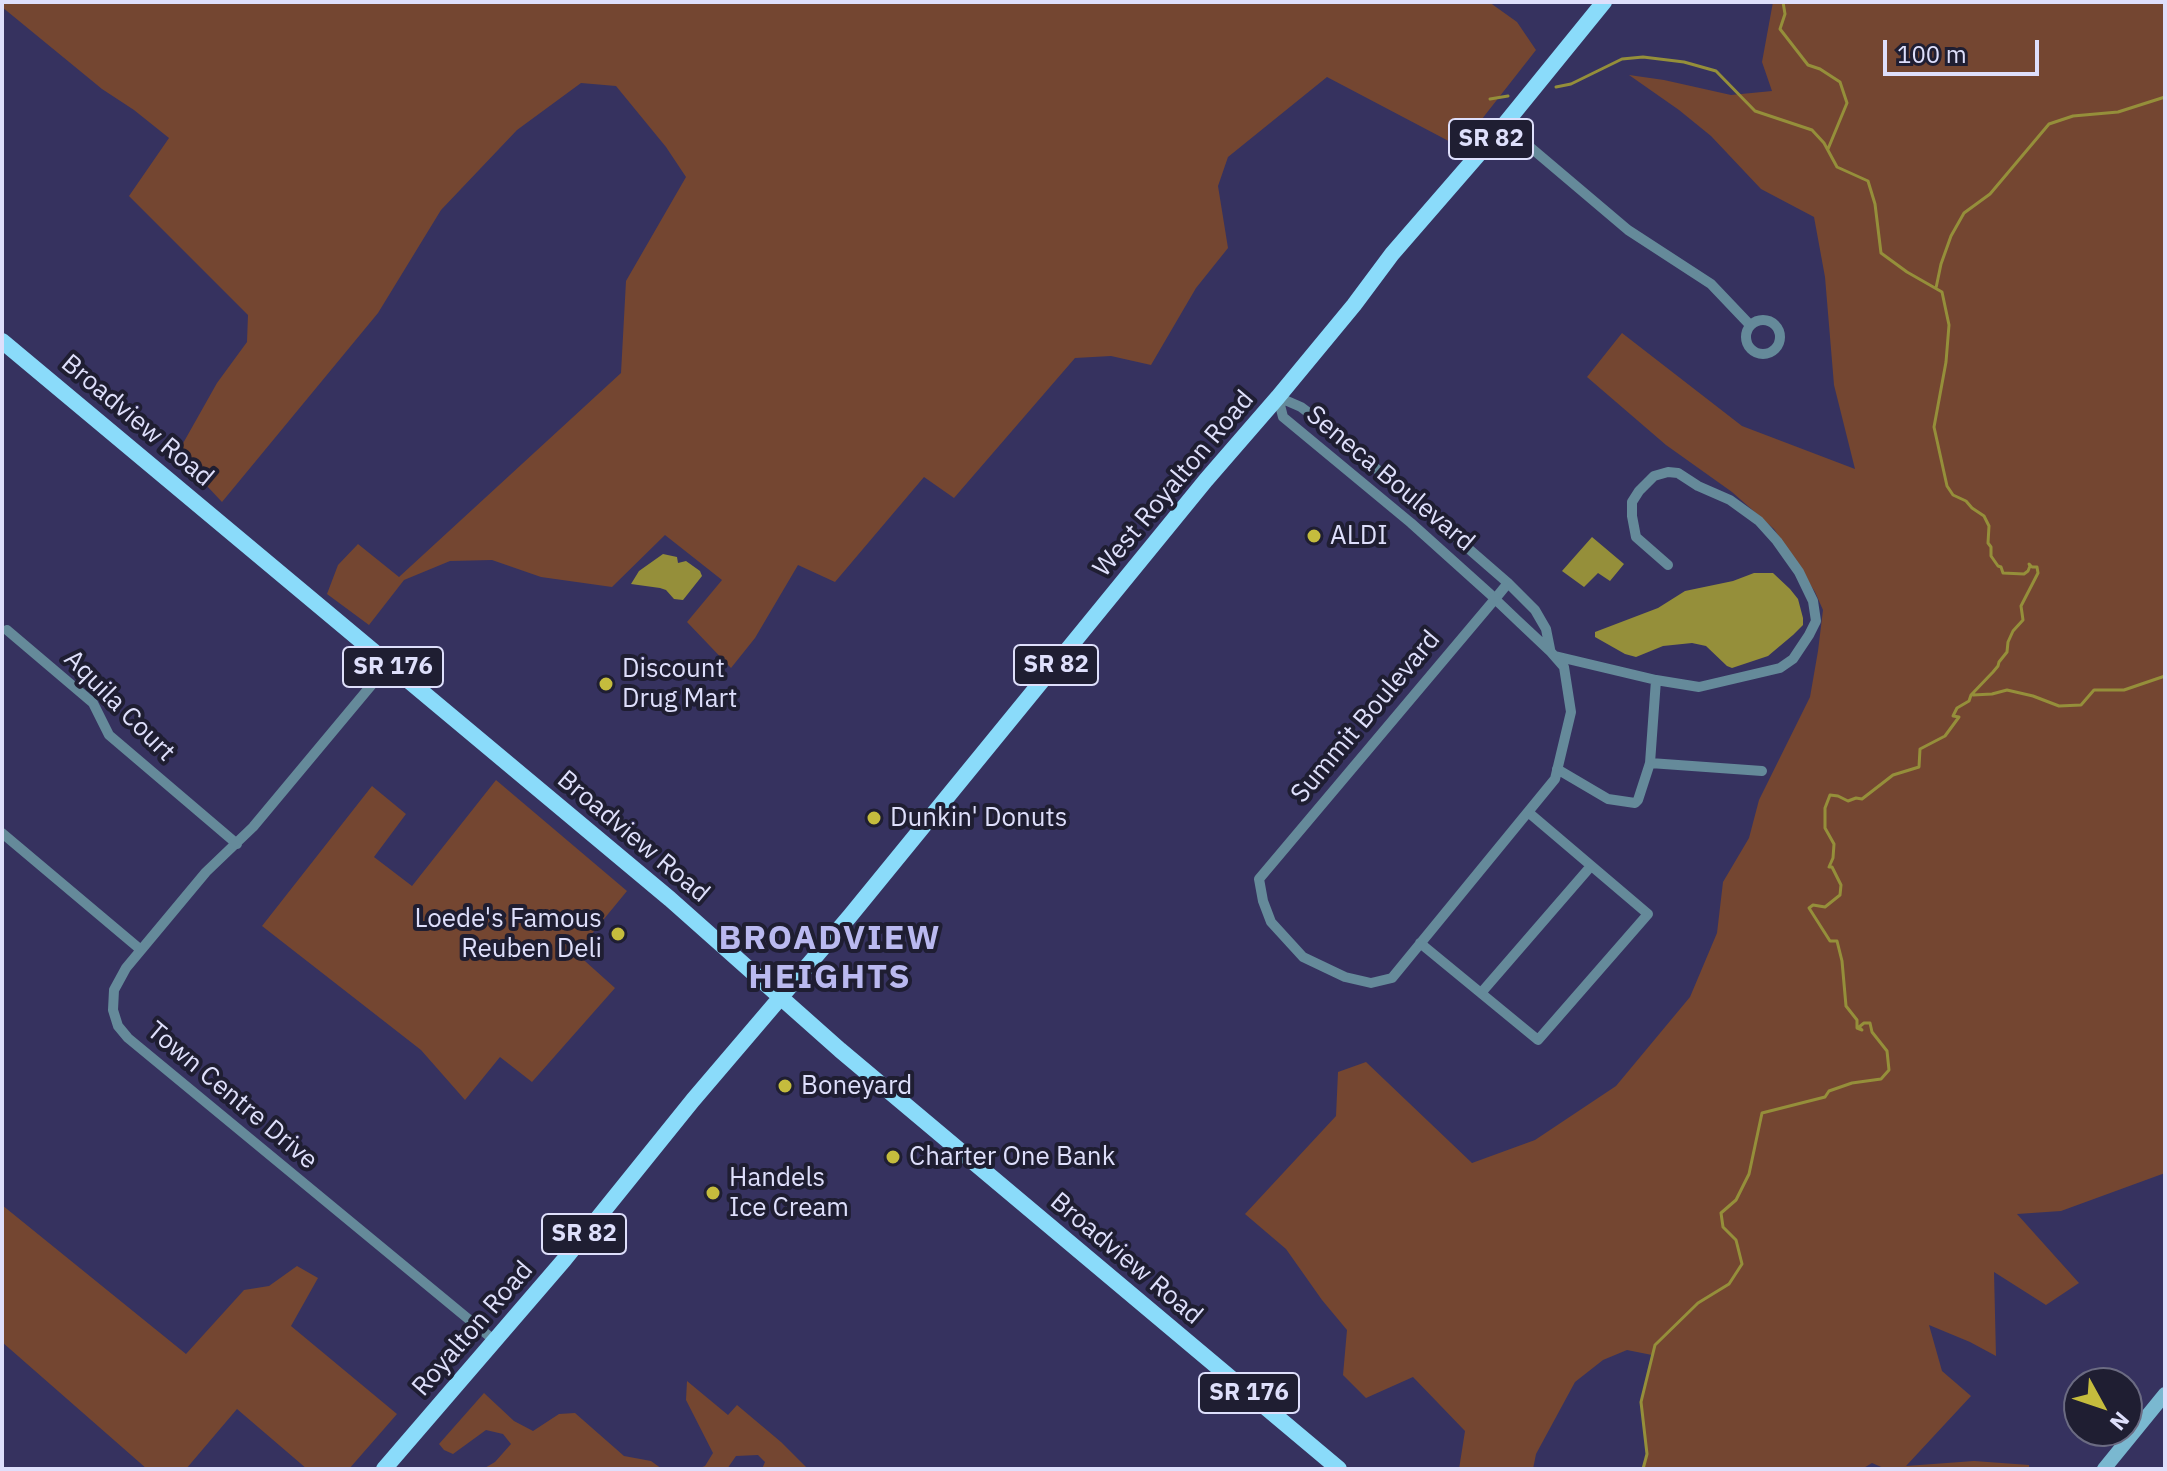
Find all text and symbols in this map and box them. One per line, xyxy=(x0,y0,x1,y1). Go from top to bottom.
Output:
scale bar xyxy=(1887,24,2043,74)
text: 100 m xyxy=(1897,38,1967,70)
road number: SR 82 xyxy=(1449,119,1533,159)
street label: Broadview Road xyxy=(54,348,220,494)
street label: West Royalton Road xyxy=(1087,385,1261,583)
street label: Seneca Boulevard xyxy=(1300,400,1480,558)
place label: ALDI xyxy=(1330,520,1388,552)
marker: ALDI xyxy=(1305,527,1323,545)
street label: Summit Boulevard xyxy=(1285,624,1447,810)
street label: Aquila Court xyxy=(57,644,181,768)
road number: SR 82 xyxy=(1014,645,1098,685)
road number: SR 176 xyxy=(343,647,443,687)
place label: Discount Drug Mart xyxy=(622,653,737,714)
marker: Discount Drug Mart xyxy=(597,675,615,693)
street label: Broadview Road xyxy=(550,764,716,910)
place label: Dunkin' Donuts xyxy=(890,802,1067,834)
marker: Dunkin' Donuts xyxy=(865,809,883,827)
place label: Loede's Famous Reuben Deli xyxy=(414,903,602,964)
district label: BROADVIEW HEIGHTS xyxy=(719,919,941,998)
marker: Loede's Famous Reuben Deli xyxy=(609,925,627,943)
street label: Town Centre Drive xyxy=(140,1016,324,1176)
place label: Boneyard xyxy=(801,1070,912,1102)
marker: Boneyard xyxy=(776,1077,794,1095)
place label: Charter One Bank xyxy=(909,1141,1115,1173)
marker: Charter One Bank xyxy=(884,1148,902,1166)
place label: Handels Ice Cream xyxy=(729,1162,849,1224)
marker: Handels Ice Cream xyxy=(704,1184,722,1202)
street label: Broadview Road xyxy=(1043,1186,1209,1332)
road number: SR 82 xyxy=(542,1214,626,1254)
street label: Royalton Road xyxy=(406,1255,540,1403)
north arrow xyxy=(2063,1367,2143,1447)
road number: SR 176 xyxy=(1199,1373,1299,1413)
text: N xyxy=(2104,1406,2136,1437)

